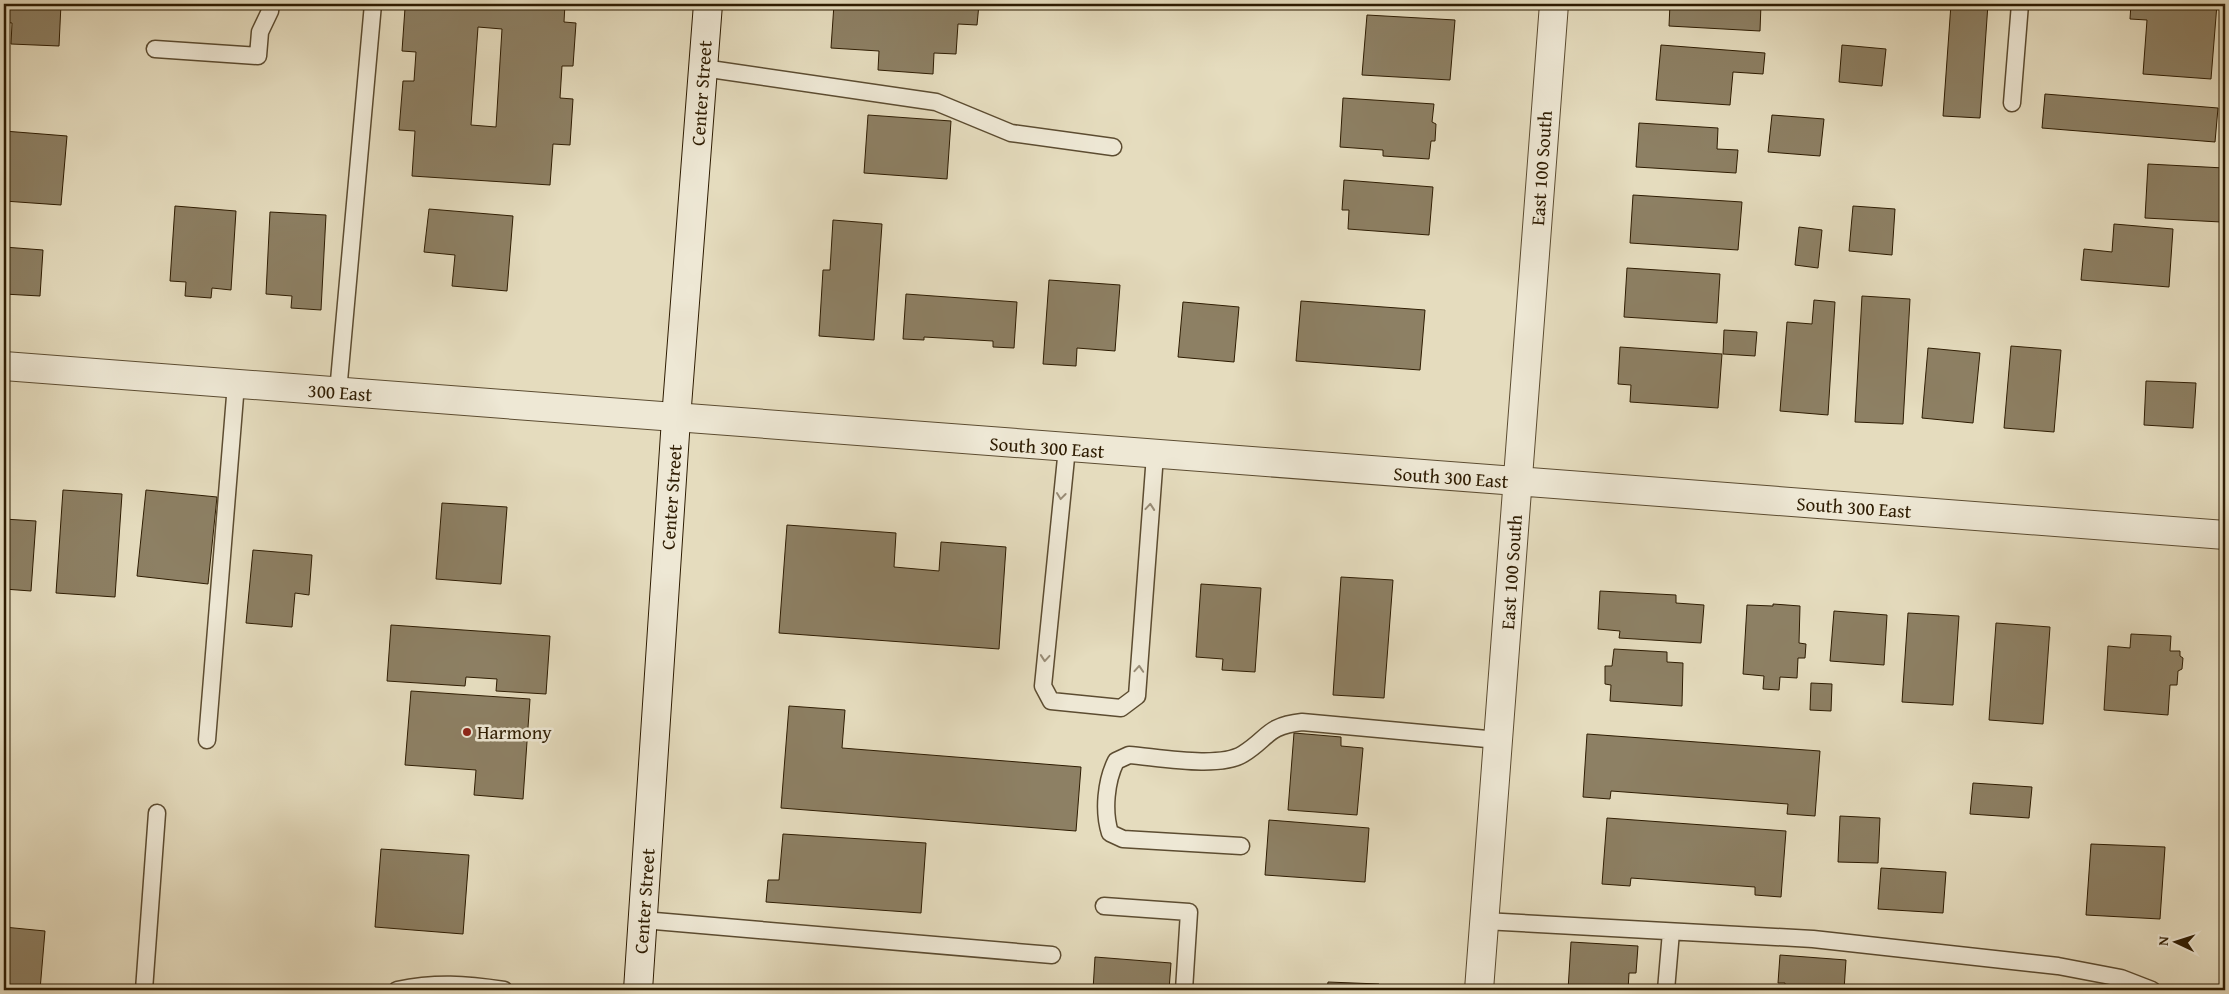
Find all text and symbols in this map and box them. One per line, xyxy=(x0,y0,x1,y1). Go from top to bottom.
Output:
street label: Center Street xyxy=(683,39,719,147)
street label: East 100 South xyxy=(1523,109,1559,226)
street label: 300 East xyxy=(307,376,373,408)
street label: South 300 East xyxy=(989,429,1106,465)
street label: Center Street xyxy=(653,443,689,551)
street label: South 300 East xyxy=(1393,459,1510,495)
street label: South 300 East xyxy=(1796,489,1913,525)
one-way arrow xyxy=(1056,493,1067,501)
one-way arrow xyxy=(1145,503,1156,511)
street label: East 100 South xyxy=(1493,513,1529,630)
one-way arrow xyxy=(1040,654,1051,662)
one-way arrow xyxy=(1133,665,1144,673)
place label: Harmony xyxy=(477,718,552,746)
marker: Harmony xyxy=(461,726,473,738)
street label: Center Street xyxy=(626,847,662,955)
north arrow xyxy=(2152,916,2202,966)
text: N xyxy=(2153,935,2173,946)

